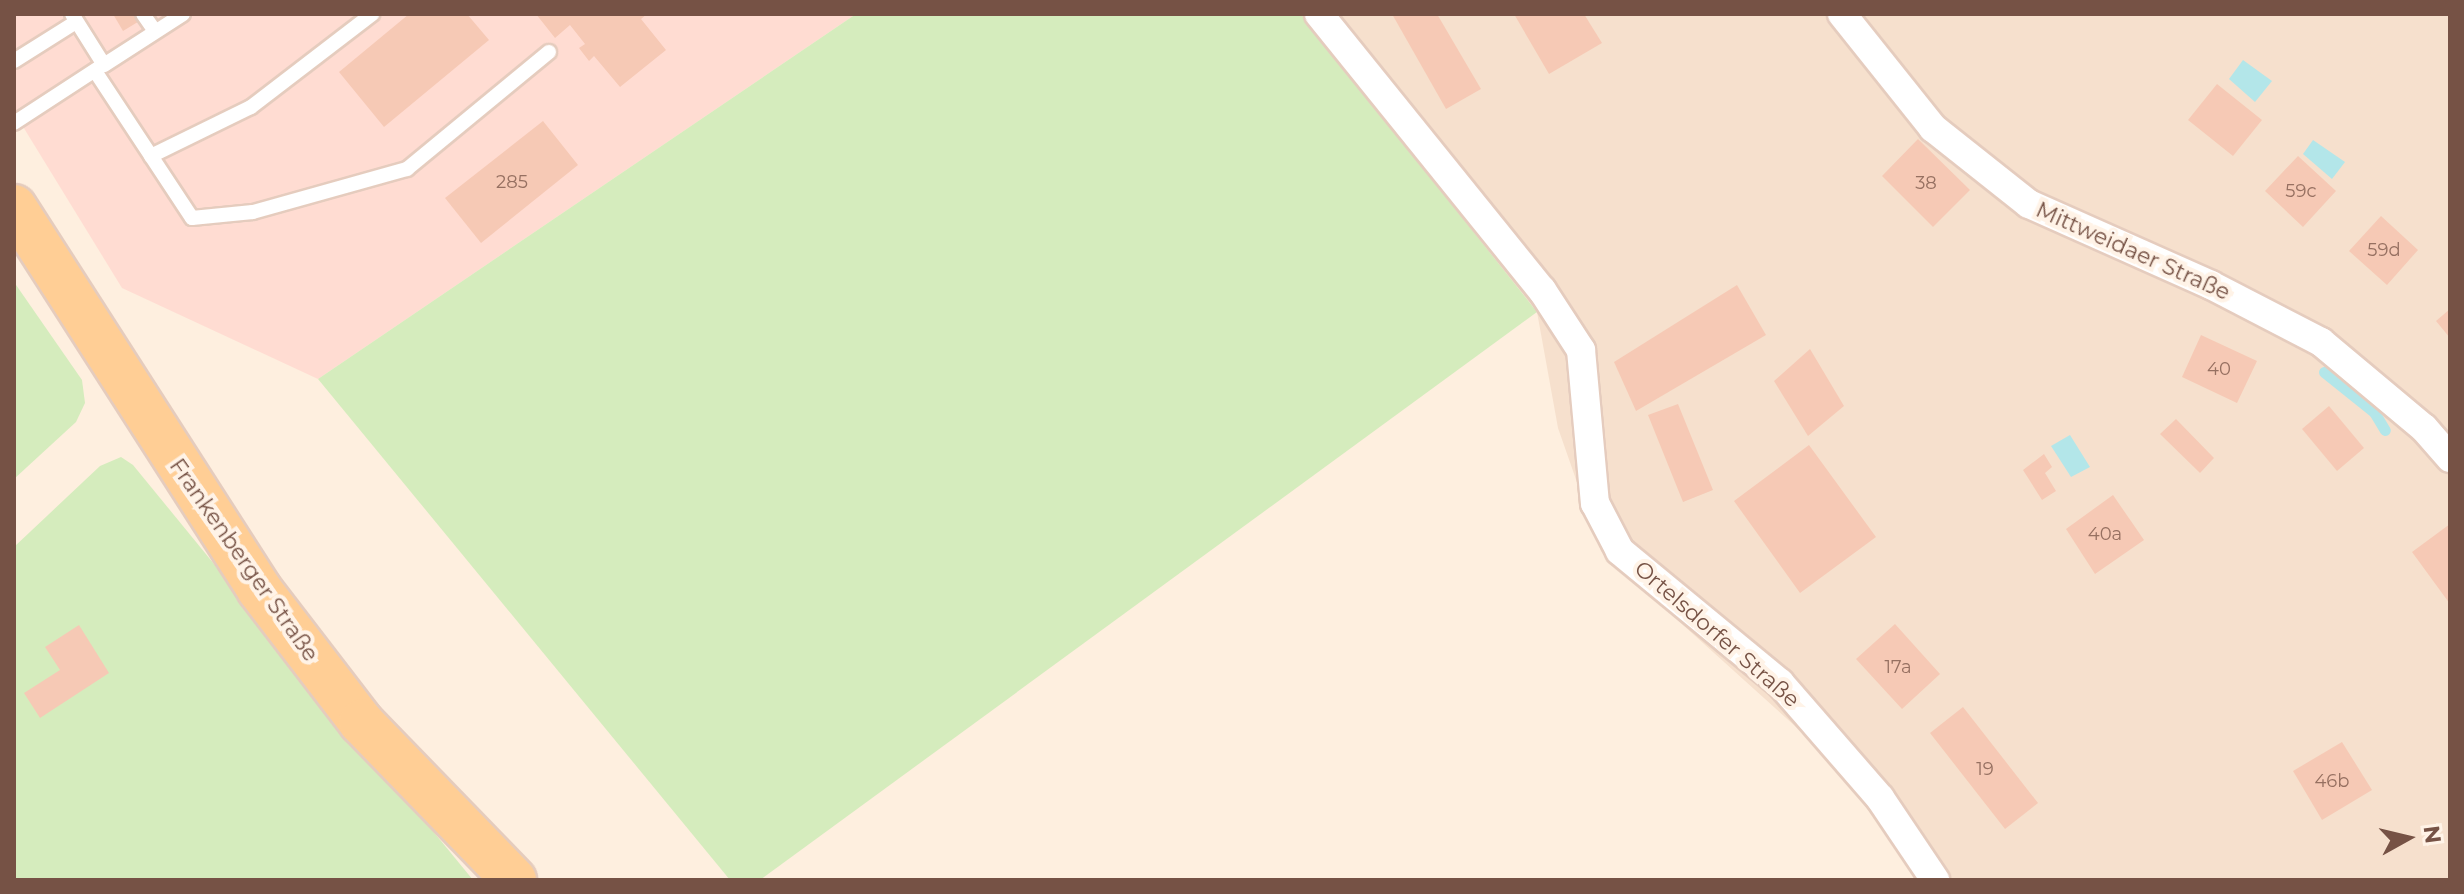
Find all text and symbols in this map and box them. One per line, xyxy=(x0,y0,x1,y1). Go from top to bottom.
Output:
house number: 285 xyxy=(496,171,528,193)
house number: 38 xyxy=(1915,172,1937,194)
house number: 59c xyxy=(2285,180,2317,202)
street label: Mittweidaer Straße xyxy=(2032,196,2234,306)
house number: 59d xyxy=(2367,239,2401,261)
house number: 40 xyxy=(2207,358,2231,380)
street label: Frankenberger Straße xyxy=(164,454,324,666)
house number: 40a xyxy=(2088,523,2122,545)
street label: Ortelsdorfer Straße xyxy=(1629,555,1805,713)
house number: 17a xyxy=(1884,656,1912,678)
house number: 19 xyxy=(1976,758,1994,780)
house number: 46b xyxy=(2314,770,2350,792)
north arrow xyxy=(2368,798,2448,878)
text: N xyxy=(2418,824,2447,845)

